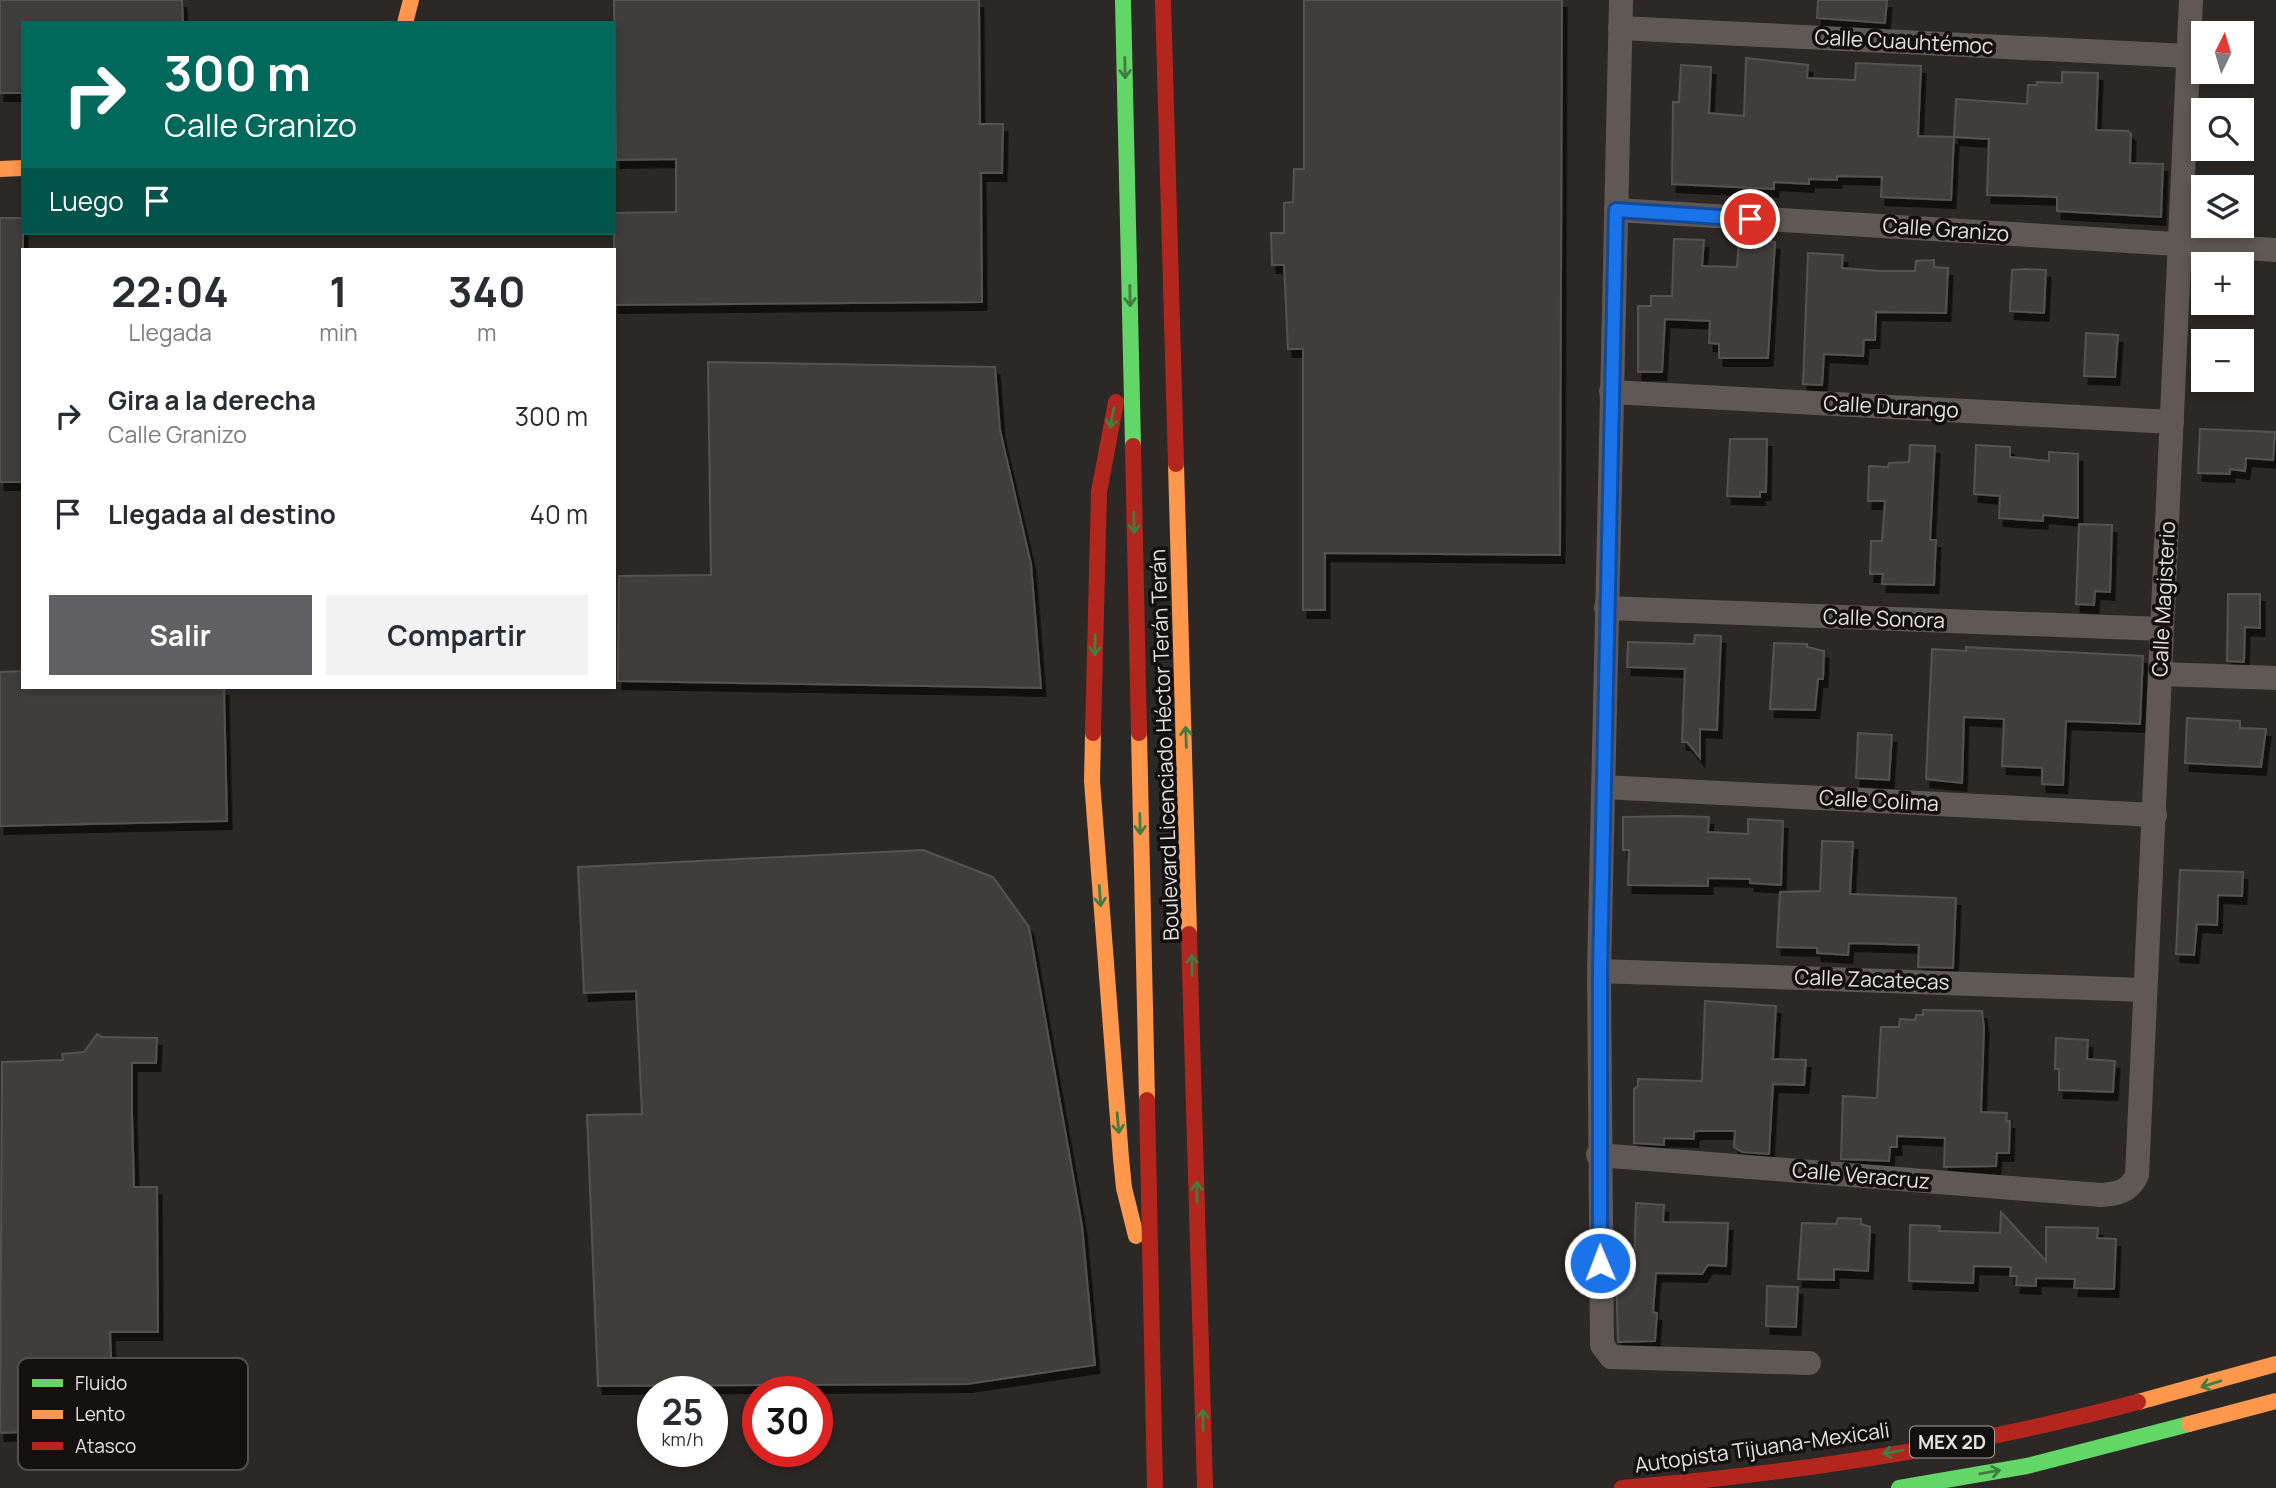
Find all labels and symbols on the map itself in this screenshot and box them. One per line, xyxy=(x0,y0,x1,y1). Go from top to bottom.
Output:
north arrow xyxy=(2191,21,2254,84)
street label: Calle Cuauhtémoc xyxy=(1814,22,1994,60)
one-way arrow xyxy=(1119,56,1132,79)
pin xyxy=(1720,189,1780,249)
street label: Calle Granizo xyxy=(1882,211,2010,247)
one-way arrow xyxy=(1123,284,1136,307)
street label: Calle Durango xyxy=(1823,388,1960,424)
one-way arrow xyxy=(1105,406,1119,429)
one-way arrow xyxy=(1127,511,1141,534)
street label: Calle Magisterio xyxy=(2145,520,2181,677)
street label: Boulevard Licenciado Héctor Terán Terán xyxy=(1143,549,1185,941)
street label: Calle Sonora xyxy=(1823,602,1945,634)
one-way arrow xyxy=(1088,633,1102,656)
one-way arrow xyxy=(1179,726,1193,749)
street label: Calle Colima xyxy=(1819,783,1940,817)
one-way arrow xyxy=(1133,812,1146,835)
one-way arrow xyxy=(1094,885,1107,907)
one-way arrow xyxy=(1185,954,1198,977)
street label: Calle Zacatecas xyxy=(1794,962,1950,996)
one-way arrow xyxy=(1111,1111,1124,1134)
street label: Calle Veracruz xyxy=(1791,1155,1931,1195)
one-way arrow xyxy=(1191,1181,1204,1204)
position arrow xyxy=(1563,1226,1637,1300)
legend xyxy=(18,1358,248,1470)
text: Fluido xyxy=(75,1370,127,1396)
speed limit sign: 30 xyxy=(742,1376,833,1467)
one-way arrow xyxy=(2200,1379,2222,1392)
text: Lento xyxy=(75,1401,125,1427)
one-way arrow xyxy=(1196,1409,1210,1432)
street label: Autopista Tijuana-Mexicali xyxy=(1633,1415,1891,1479)
road number: MEX 2D xyxy=(1910,1426,1994,1458)
text: Atasco xyxy=(75,1433,136,1459)
one-way arrow xyxy=(1882,1446,1904,1459)
one-way arrow xyxy=(1978,1465,2001,1478)

